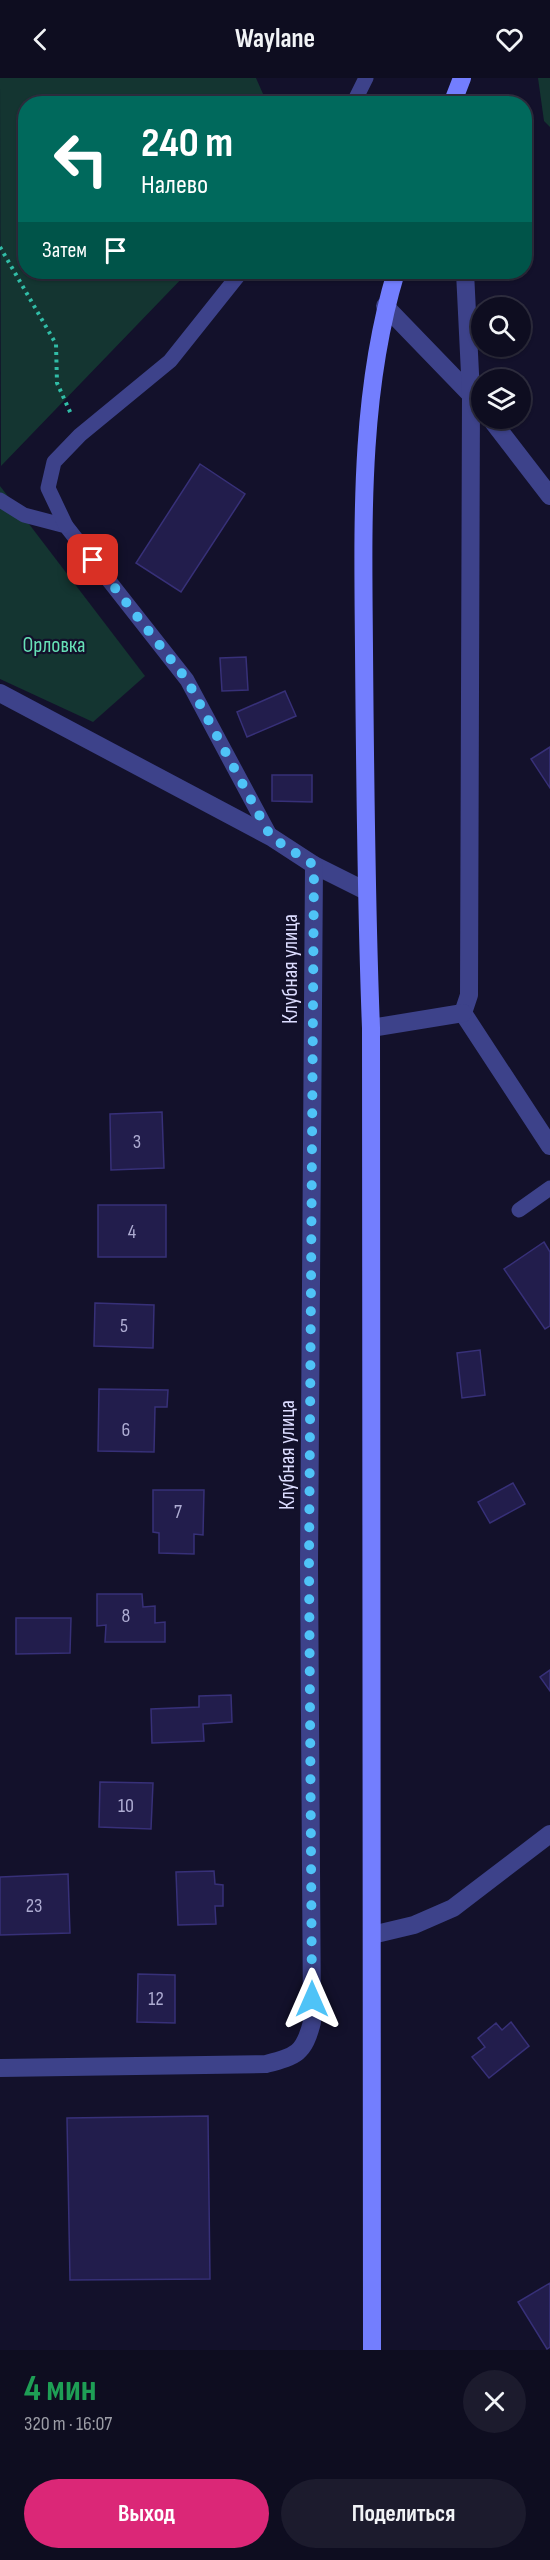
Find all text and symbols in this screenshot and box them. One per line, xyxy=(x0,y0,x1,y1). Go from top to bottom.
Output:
icon: back xyxy=(24,23,57,56)
text: Waylane xyxy=(235,23,315,55)
icon: heart xyxy=(493,23,526,56)
text: 240 m xyxy=(141,118,233,169)
icon: left xyxy=(42,120,120,198)
text: Налево xyxy=(141,169,208,201)
icon: arrive xyxy=(99,234,132,267)
text: Затем xyxy=(42,237,87,264)
map controls xyxy=(471,297,531,429)
button: search xyxy=(471,297,531,357)
button: layers xyxy=(471,369,531,429)
pin xyxy=(67,534,118,585)
icon: arrive xyxy=(76,543,109,576)
park label: Орловка xyxy=(22,632,86,659)
street label: Клубная улица xyxy=(277,914,304,1024)
house number: 3 xyxy=(133,1130,141,1154)
house number: 4 xyxy=(128,1220,136,1244)
house number: 5 xyxy=(120,1314,128,1338)
street label: Клубная улица xyxy=(274,1400,301,1510)
house number: 6 xyxy=(122,1418,130,1442)
house number: 7 xyxy=(174,1500,182,1524)
house number: 8 xyxy=(122,1604,130,1628)
house number: 10 xyxy=(118,1794,134,1818)
house number: 23 xyxy=(26,1894,42,1918)
position arrow xyxy=(280,1967,344,2031)
house number: 12 xyxy=(148,1987,164,2011)
text: 4 мин xyxy=(24,2368,96,2411)
button: close xyxy=(463,2370,526,2433)
text: 320 m · 16:07 xyxy=(24,2412,112,2436)
button: Выход xyxy=(24,2479,269,2548)
button: Поделиться xyxy=(281,2479,526,2548)

